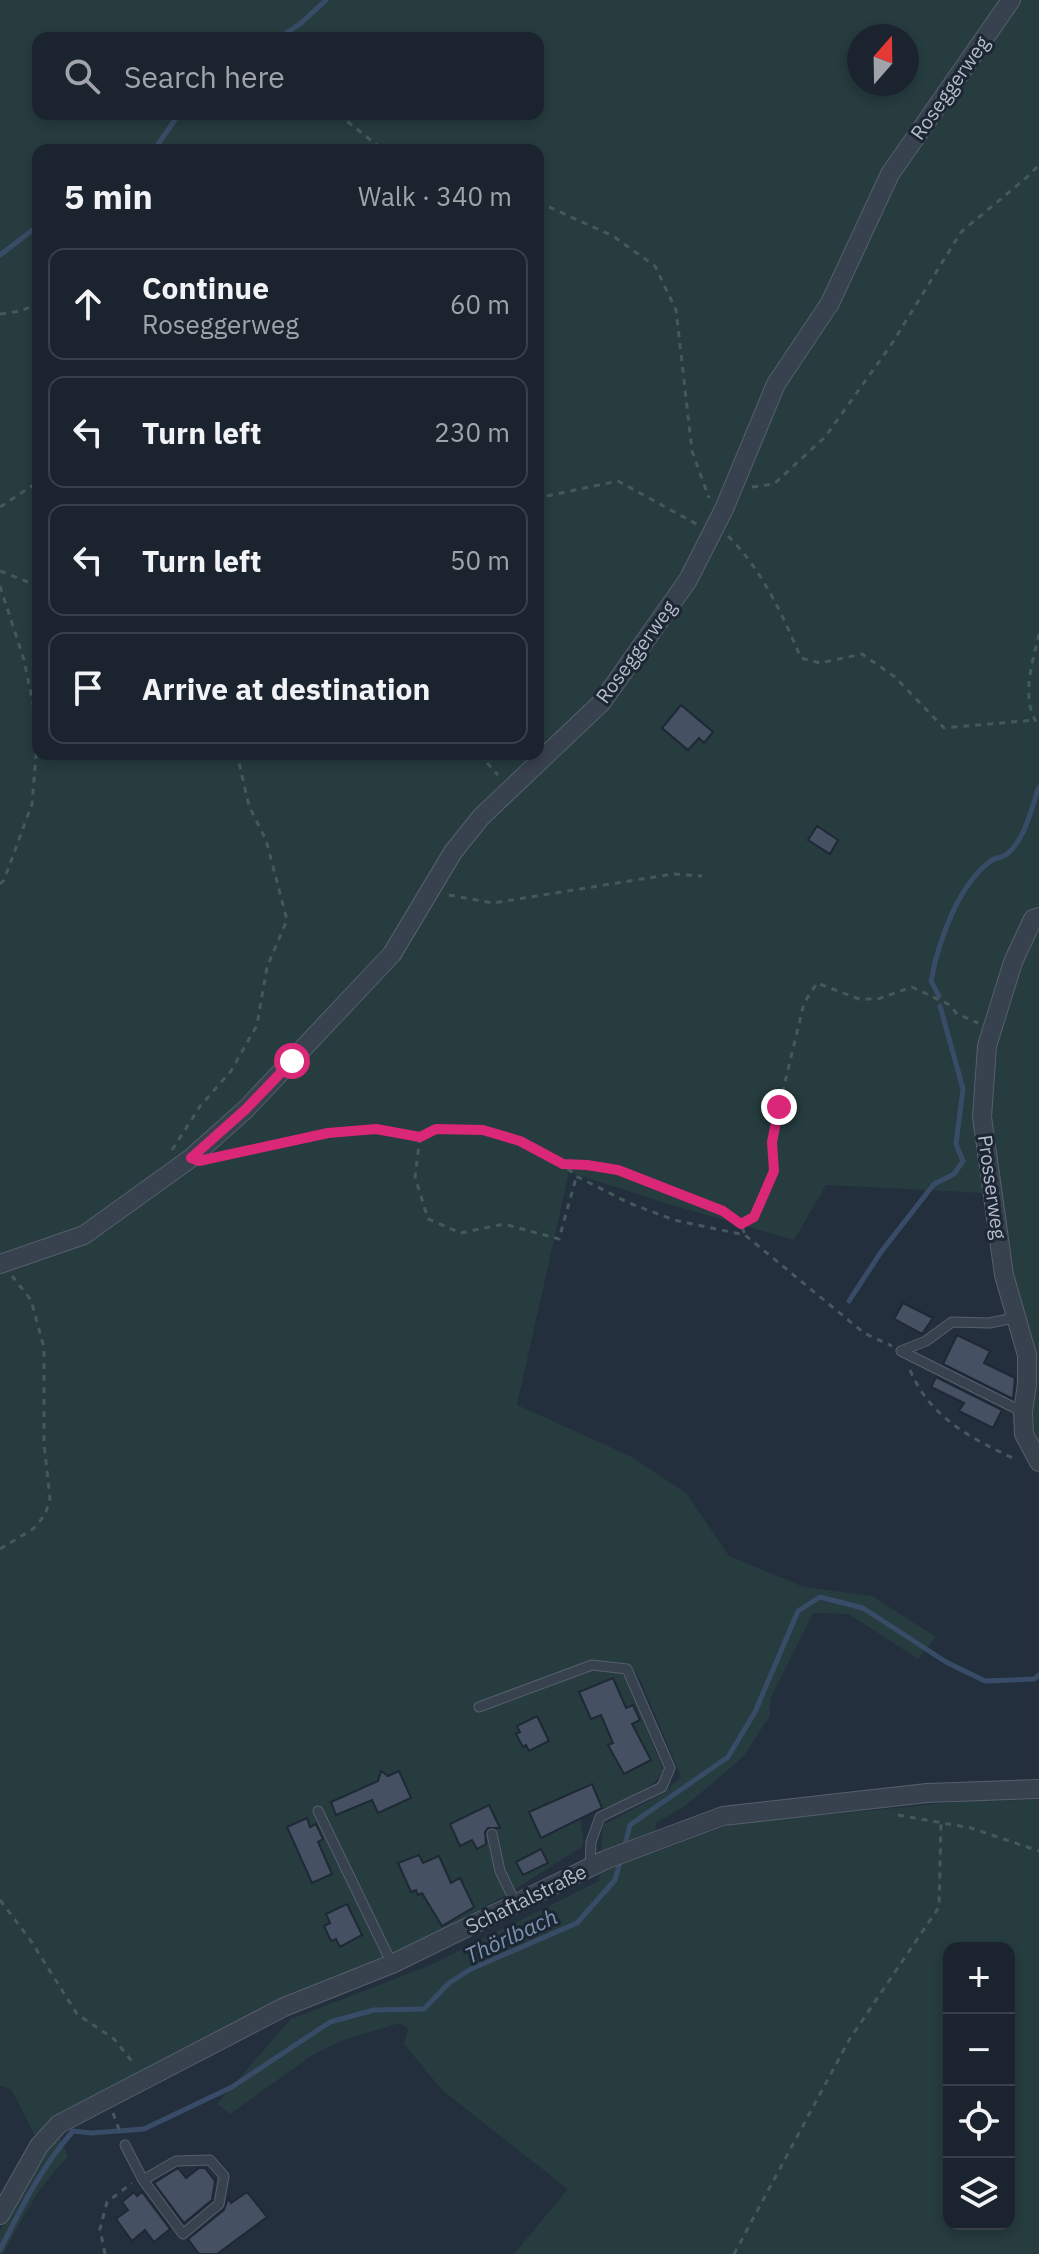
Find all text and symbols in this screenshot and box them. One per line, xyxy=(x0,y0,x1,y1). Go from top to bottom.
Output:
north arrow xyxy=(847,24,919,96)
street label: Roseggerweg xyxy=(904,30,996,145)
search box xyxy=(32,32,544,120)
icon: search xyxy=(60,54,104,98)
text: Search here xyxy=(124,57,285,96)
text: 5 min xyxy=(64,174,153,218)
text: Walk · 340 m xyxy=(358,179,512,213)
text: Continue xyxy=(142,268,269,307)
icon: ahead xyxy=(66,282,110,326)
text: 60 m xyxy=(450,287,510,321)
text: Roseggerweg xyxy=(142,307,299,341)
icon: left xyxy=(66,410,110,454)
text: Turn left xyxy=(142,413,261,452)
text: 230 m xyxy=(434,415,510,449)
icon: left xyxy=(66,538,110,582)
text: Turn left xyxy=(142,541,261,580)
text: 50 m xyxy=(450,543,510,577)
street label: Roseggerweg xyxy=(589,595,682,708)
icon: arrive xyxy=(66,666,110,710)
text: Arrive at destination xyxy=(142,669,430,708)
route start xyxy=(274,1043,310,1079)
route end xyxy=(761,1089,797,1125)
street label: Prosserweg xyxy=(972,1133,1013,1241)
street label: Schaftalstraße xyxy=(461,1858,591,1940)
water label: Thörlbach xyxy=(460,1901,562,1970)
map controls xyxy=(943,1942,1015,2230)
button: + xyxy=(943,1942,1015,2014)
button: − xyxy=(943,2014,1015,2086)
button: locate xyxy=(943,2086,1015,2158)
button: layers xyxy=(943,2158,1015,2230)

